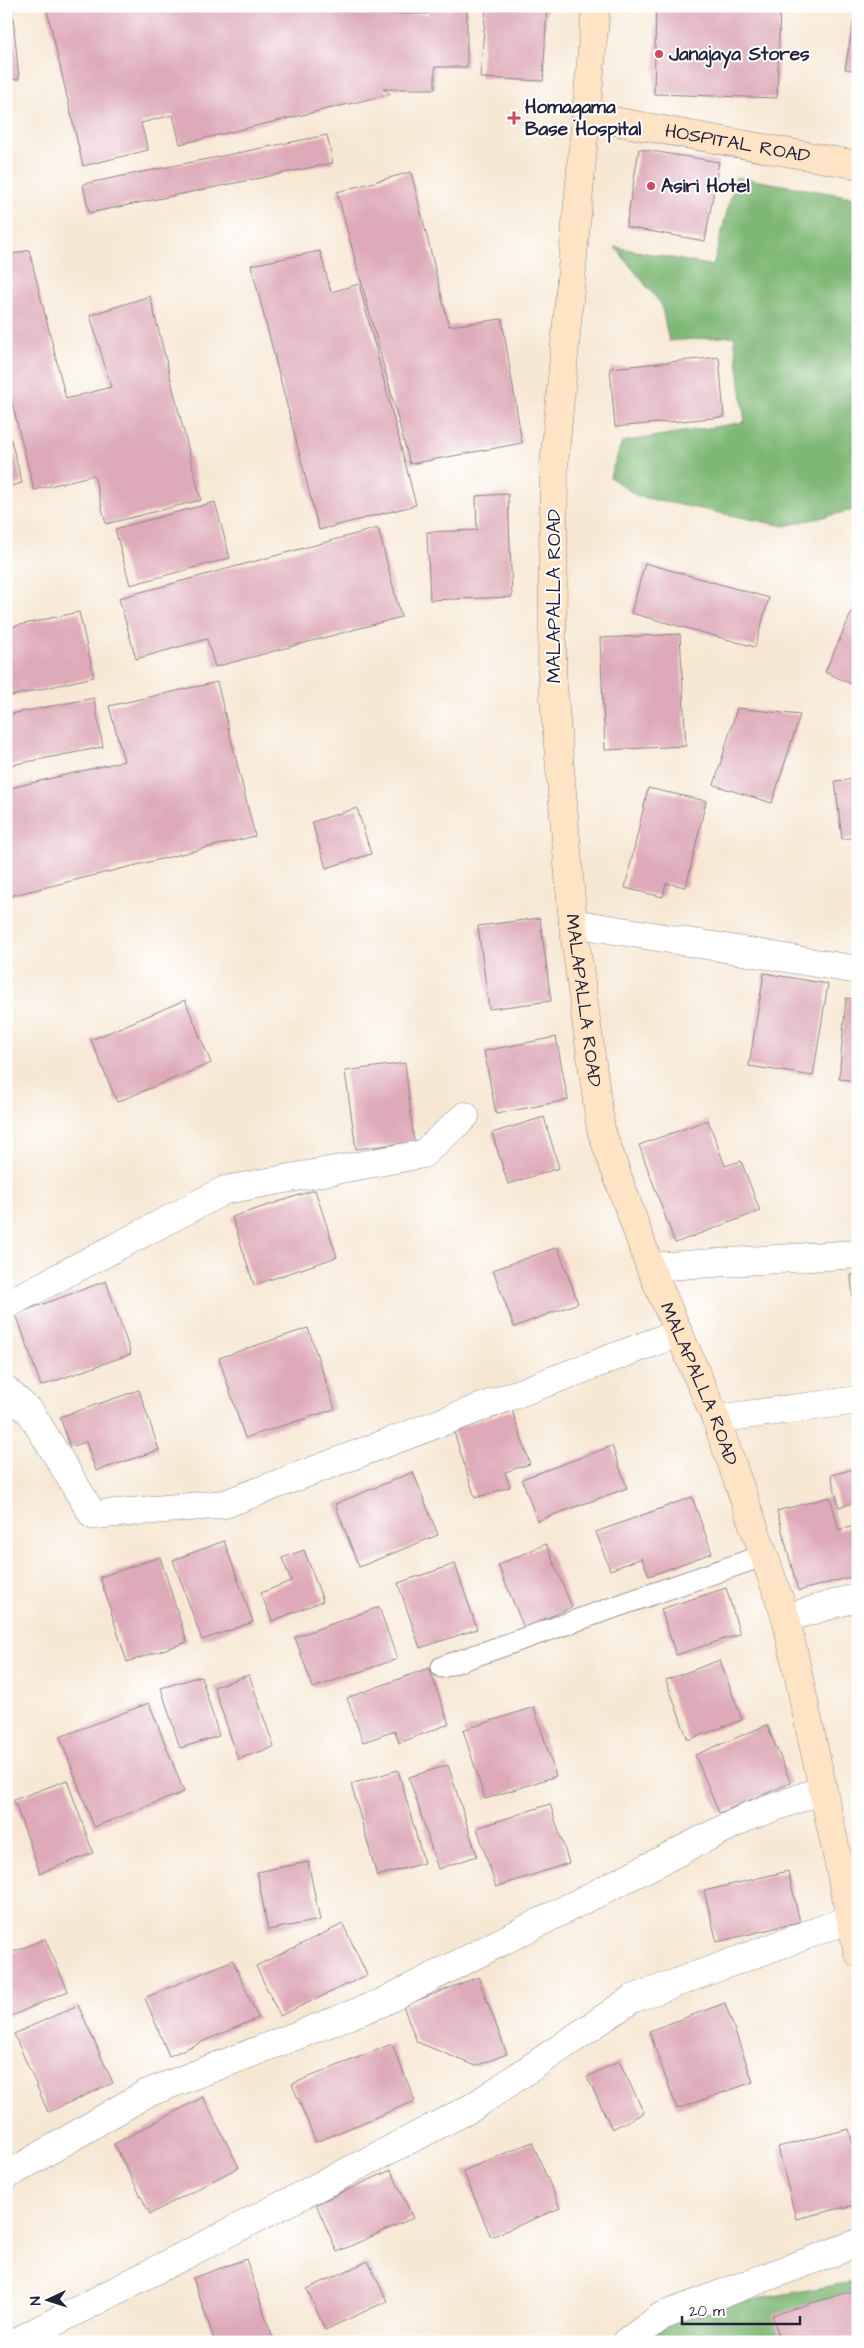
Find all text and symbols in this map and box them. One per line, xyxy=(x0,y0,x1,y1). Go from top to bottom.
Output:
place label: Janajaya Stores xyxy=(668,41,810,69)
marker: Janajaya Stores xyxy=(653,48,665,60)
place label: Homagama Base Hospital xyxy=(525,94,641,143)
marker: Homagama Base Hospital xyxy=(507,111,521,125)
street label: HOSPITAL ROAD xyxy=(663,117,812,170)
place label: Asiri Hotel xyxy=(661,173,750,200)
marker: Asiri Hotel xyxy=(645,180,657,192)
street label: MALAPALLA ROAD xyxy=(541,509,568,683)
street label: MALAPALLA ROAD xyxy=(559,913,609,1089)
street label: MALAPALLA ROAD xyxy=(653,1298,745,1469)
north arrow xyxy=(22,2276,72,2326)
scale bar xyxy=(682,2293,799,2325)
text: N xyxy=(26,2296,46,2306)
text: 20 m xyxy=(689,2301,725,2322)

